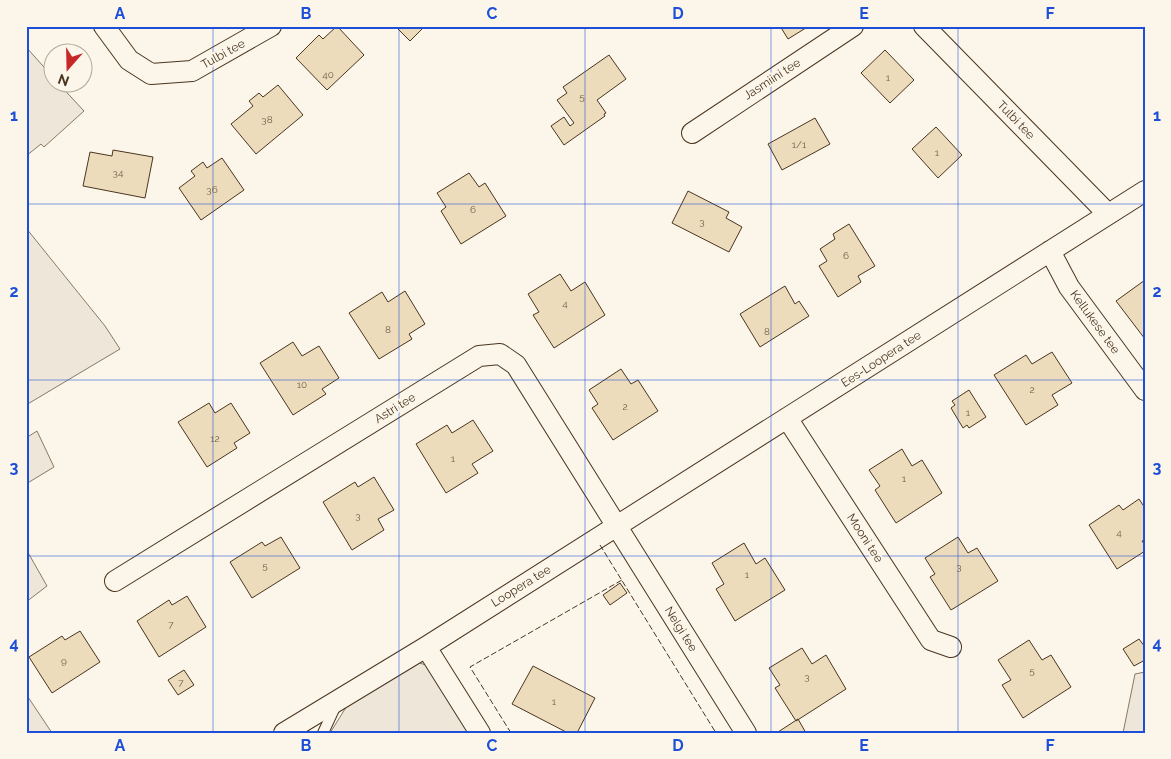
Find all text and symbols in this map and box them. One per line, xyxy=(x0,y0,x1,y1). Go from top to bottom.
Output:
text: A xyxy=(115,4,126,23)
text: B xyxy=(301,4,312,23)
text: C xyxy=(487,4,498,23)
text: D xyxy=(672,4,684,23)
text: E xyxy=(859,4,869,23)
text: F xyxy=(1045,4,1055,23)
street label: Tulbi tee xyxy=(199,36,247,72)
north arrow xyxy=(42,42,92,92)
street label: Jasmiini tee xyxy=(741,55,803,103)
house number: 40 xyxy=(322,69,334,80)
text: N xyxy=(56,71,71,90)
house number: 1 xyxy=(886,72,891,83)
house number: 5 xyxy=(579,91,585,102)
street label: Tulbi tee xyxy=(994,98,1038,142)
text: 1 xyxy=(10,106,18,125)
text: 1 xyxy=(1153,106,1161,125)
house number: 38 xyxy=(261,114,273,125)
house number: 1/1 xyxy=(792,139,807,150)
house number: 1 xyxy=(935,147,940,158)
house number: 34 xyxy=(113,167,124,178)
house number: 36 xyxy=(206,184,218,195)
house number: 6 xyxy=(470,204,476,215)
house number: 3 xyxy=(699,216,705,227)
house number: 6 xyxy=(843,250,849,261)
text: 2 xyxy=(9,282,19,301)
text: 2 xyxy=(1152,282,1162,301)
street label: Kellukese tee xyxy=(1067,288,1123,356)
house number: 4 xyxy=(562,298,568,309)
house number: 8 xyxy=(385,324,391,335)
house number: 8 xyxy=(764,326,770,337)
street label: Ees-Loopera tee xyxy=(838,328,924,390)
house number: 10 xyxy=(297,379,307,390)
house number: 2 xyxy=(1029,384,1035,395)
street label: Astri tee xyxy=(372,390,418,426)
house number: 2 xyxy=(622,401,628,412)
house number: 1 xyxy=(966,407,971,418)
house number: 12 xyxy=(210,433,220,444)
house number: 1 xyxy=(451,453,456,464)
text: 3 xyxy=(10,458,19,477)
text: 3 xyxy=(1153,458,1162,477)
house number: 1 xyxy=(902,473,907,484)
house number: 3 xyxy=(355,510,361,521)
street label: Mooni tee xyxy=(844,511,886,565)
house number: 4 xyxy=(1116,527,1122,538)
house number: 5 xyxy=(262,560,268,571)
house number: 3 xyxy=(956,561,962,572)
street label: Loopera tee xyxy=(489,562,553,610)
house number: 1 xyxy=(745,569,750,580)
street label: Nelgi tee xyxy=(662,604,700,654)
house number: 7 xyxy=(168,619,174,630)
text: 4 xyxy=(9,634,19,653)
text: 4 xyxy=(1152,634,1162,653)
house number: 9 xyxy=(61,655,67,666)
house number: 5 xyxy=(1029,665,1035,676)
house number: 3 xyxy=(804,671,810,682)
house number: 7 xyxy=(178,677,184,688)
house number: 1 xyxy=(552,696,557,707)
text: A xyxy=(115,736,126,755)
text: B xyxy=(301,736,312,755)
text: C xyxy=(487,736,498,755)
text: D xyxy=(672,736,684,755)
text: E xyxy=(859,736,869,755)
text: F xyxy=(1045,736,1055,755)

